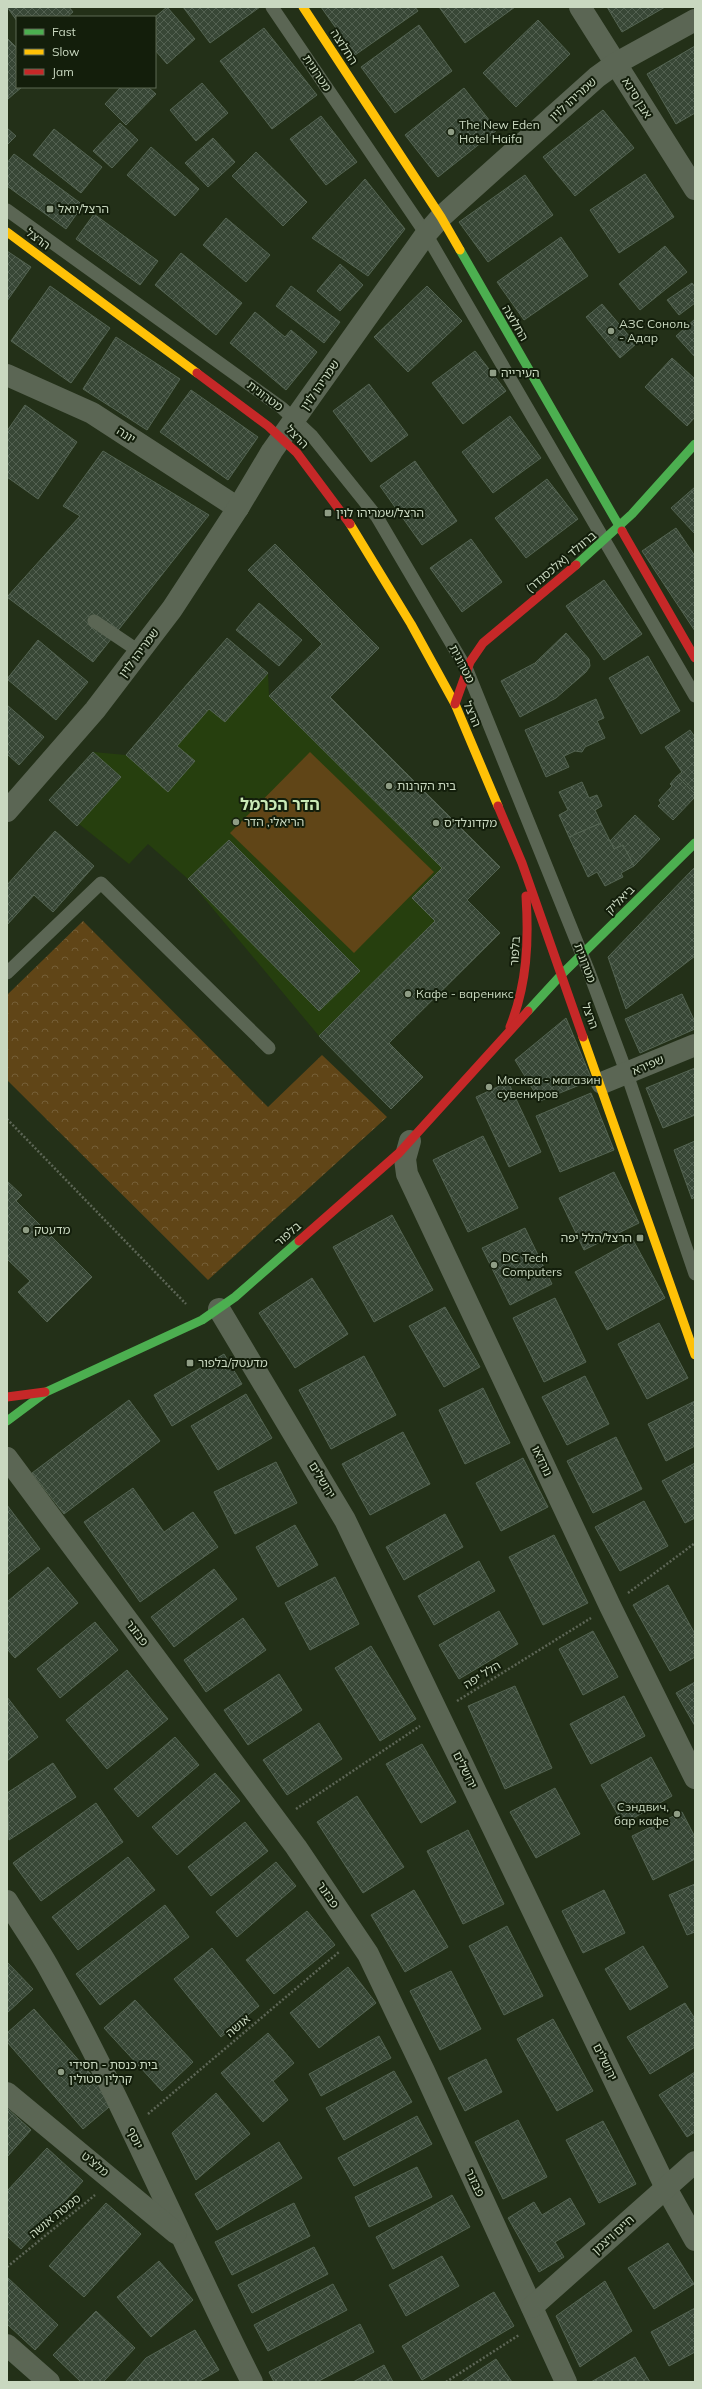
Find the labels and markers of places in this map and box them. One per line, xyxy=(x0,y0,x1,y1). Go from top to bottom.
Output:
place label: The New Eden Hotel Haifa xyxy=(459,117,540,146)
marker: The New Eden Hotel Haifa xyxy=(446,127,456,137)
place label: הרצל/יואל xyxy=(58,201,109,216)
marker: הרצל/יואל xyxy=(45,204,55,214)
place label: АЗС Соноль - Адар xyxy=(619,316,690,345)
marker: АЗС Соноль - Адар xyxy=(606,326,616,336)
place label: העירייה xyxy=(501,365,540,380)
marker: העירייה xyxy=(488,368,498,378)
place label: הרצל/שמריהו לוין xyxy=(336,505,424,520)
marker: הרצל/שמריהו לוין xyxy=(323,508,333,518)
place label: בית הקרנות xyxy=(397,778,456,793)
marker: בית הקרנות xyxy=(384,781,394,791)
place label: הריאלי, הדר xyxy=(244,814,304,829)
place label: מקדונלד'ס xyxy=(444,815,497,830)
marker: הריאלי, הדר xyxy=(231,817,241,827)
marker: מקדונלד'ס xyxy=(431,818,441,828)
place label: Кафе - вареникс xyxy=(416,986,514,1001)
marker: Кафе - вареникс xyxy=(403,989,413,999)
place label: Москва - магазин сувениров xyxy=(497,1072,601,1101)
marker: Москва - магазин сувениров xyxy=(484,1082,494,1092)
place label: מדעטק xyxy=(34,1222,70,1237)
marker: מדעטק xyxy=(21,1225,31,1235)
place label: הרצל/הלל יפה xyxy=(561,1230,632,1245)
marker: הרצל/הלל יפה xyxy=(635,1233,645,1243)
place label: DC Tech Computers xyxy=(502,1250,562,1279)
marker: DC Tech Computers xyxy=(489,1260,499,1270)
place label: מדעטק/בלפור xyxy=(198,1355,268,1370)
marker: מדעטק/בלפור xyxy=(185,1358,195,1368)
place label: Сэндвич, бар кафе xyxy=(614,1799,669,1828)
marker: Сэндвич, бар кафе xyxy=(672,1809,682,1819)
place label: בית כנסת - חסידי קרלין סטולין xyxy=(69,2057,158,2086)
marker: בית כנסת - חסידי קרלין סטולין xyxy=(56,2067,66,2077)

